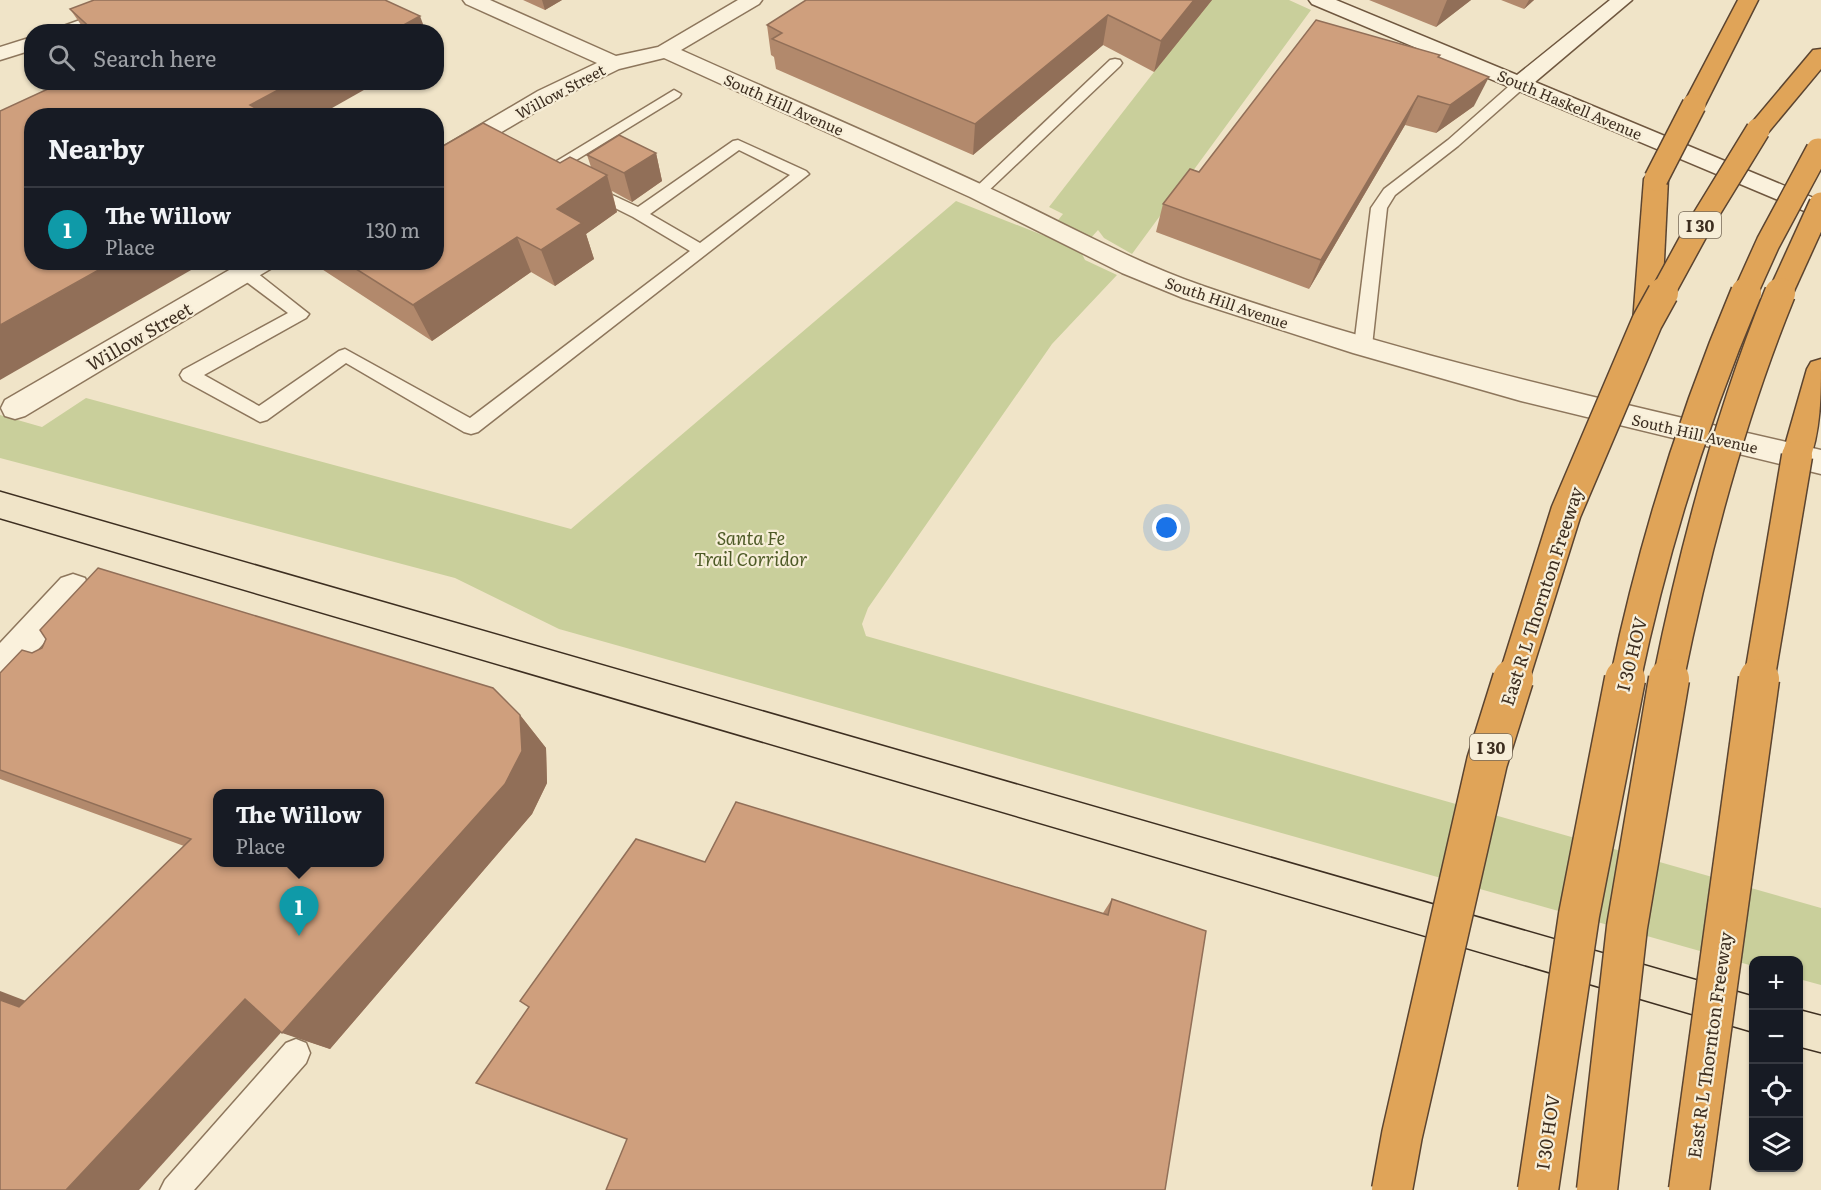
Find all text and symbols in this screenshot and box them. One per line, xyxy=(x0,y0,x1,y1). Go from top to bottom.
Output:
search box xyxy=(24,24,444,90)
icon: search xyxy=(45,41,78,74)
text: Search here xyxy=(93,41,216,74)
street label: Willow Street xyxy=(511,58,609,124)
street label: South Haskell Avenue xyxy=(1494,63,1646,145)
street label: South Hill Avenue xyxy=(720,67,848,141)
text: Nearby xyxy=(48,128,144,167)
text: The Willow xyxy=(105,198,231,231)
road number: I 30 xyxy=(1679,212,1721,238)
text: 1 xyxy=(63,214,72,244)
text: 130 m xyxy=(366,214,420,244)
text: Place xyxy=(105,231,155,261)
street label: South Hill Avenue xyxy=(1162,270,1292,334)
street label: Willow Street xyxy=(81,294,198,377)
street label: South Hill Avenue xyxy=(1630,407,1761,459)
street label: East R L Thornton Freeway xyxy=(1493,482,1589,709)
your location xyxy=(1152,513,1181,542)
park label: Santa Fe Trail Corridor xyxy=(694,524,808,572)
street label: I 30 HOV xyxy=(1609,614,1653,694)
road number: I 30 xyxy=(1470,734,1512,760)
popup xyxy=(213,789,384,867)
text: The Willow xyxy=(235,797,362,830)
text: Place xyxy=(235,830,285,860)
pin: 1 xyxy=(280,886,318,936)
street label: East R L Thornton Freeway xyxy=(1680,929,1738,1160)
map controls xyxy=(1749,956,1803,1172)
button: + xyxy=(1749,956,1803,1010)
button: − xyxy=(1749,1010,1803,1064)
button: locate xyxy=(1749,1064,1803,1118)
street label: I 30 HOV xyxy=(1528,1092,1566,1172)
button: layers xyxy=(1749,1118,1803,1172)

